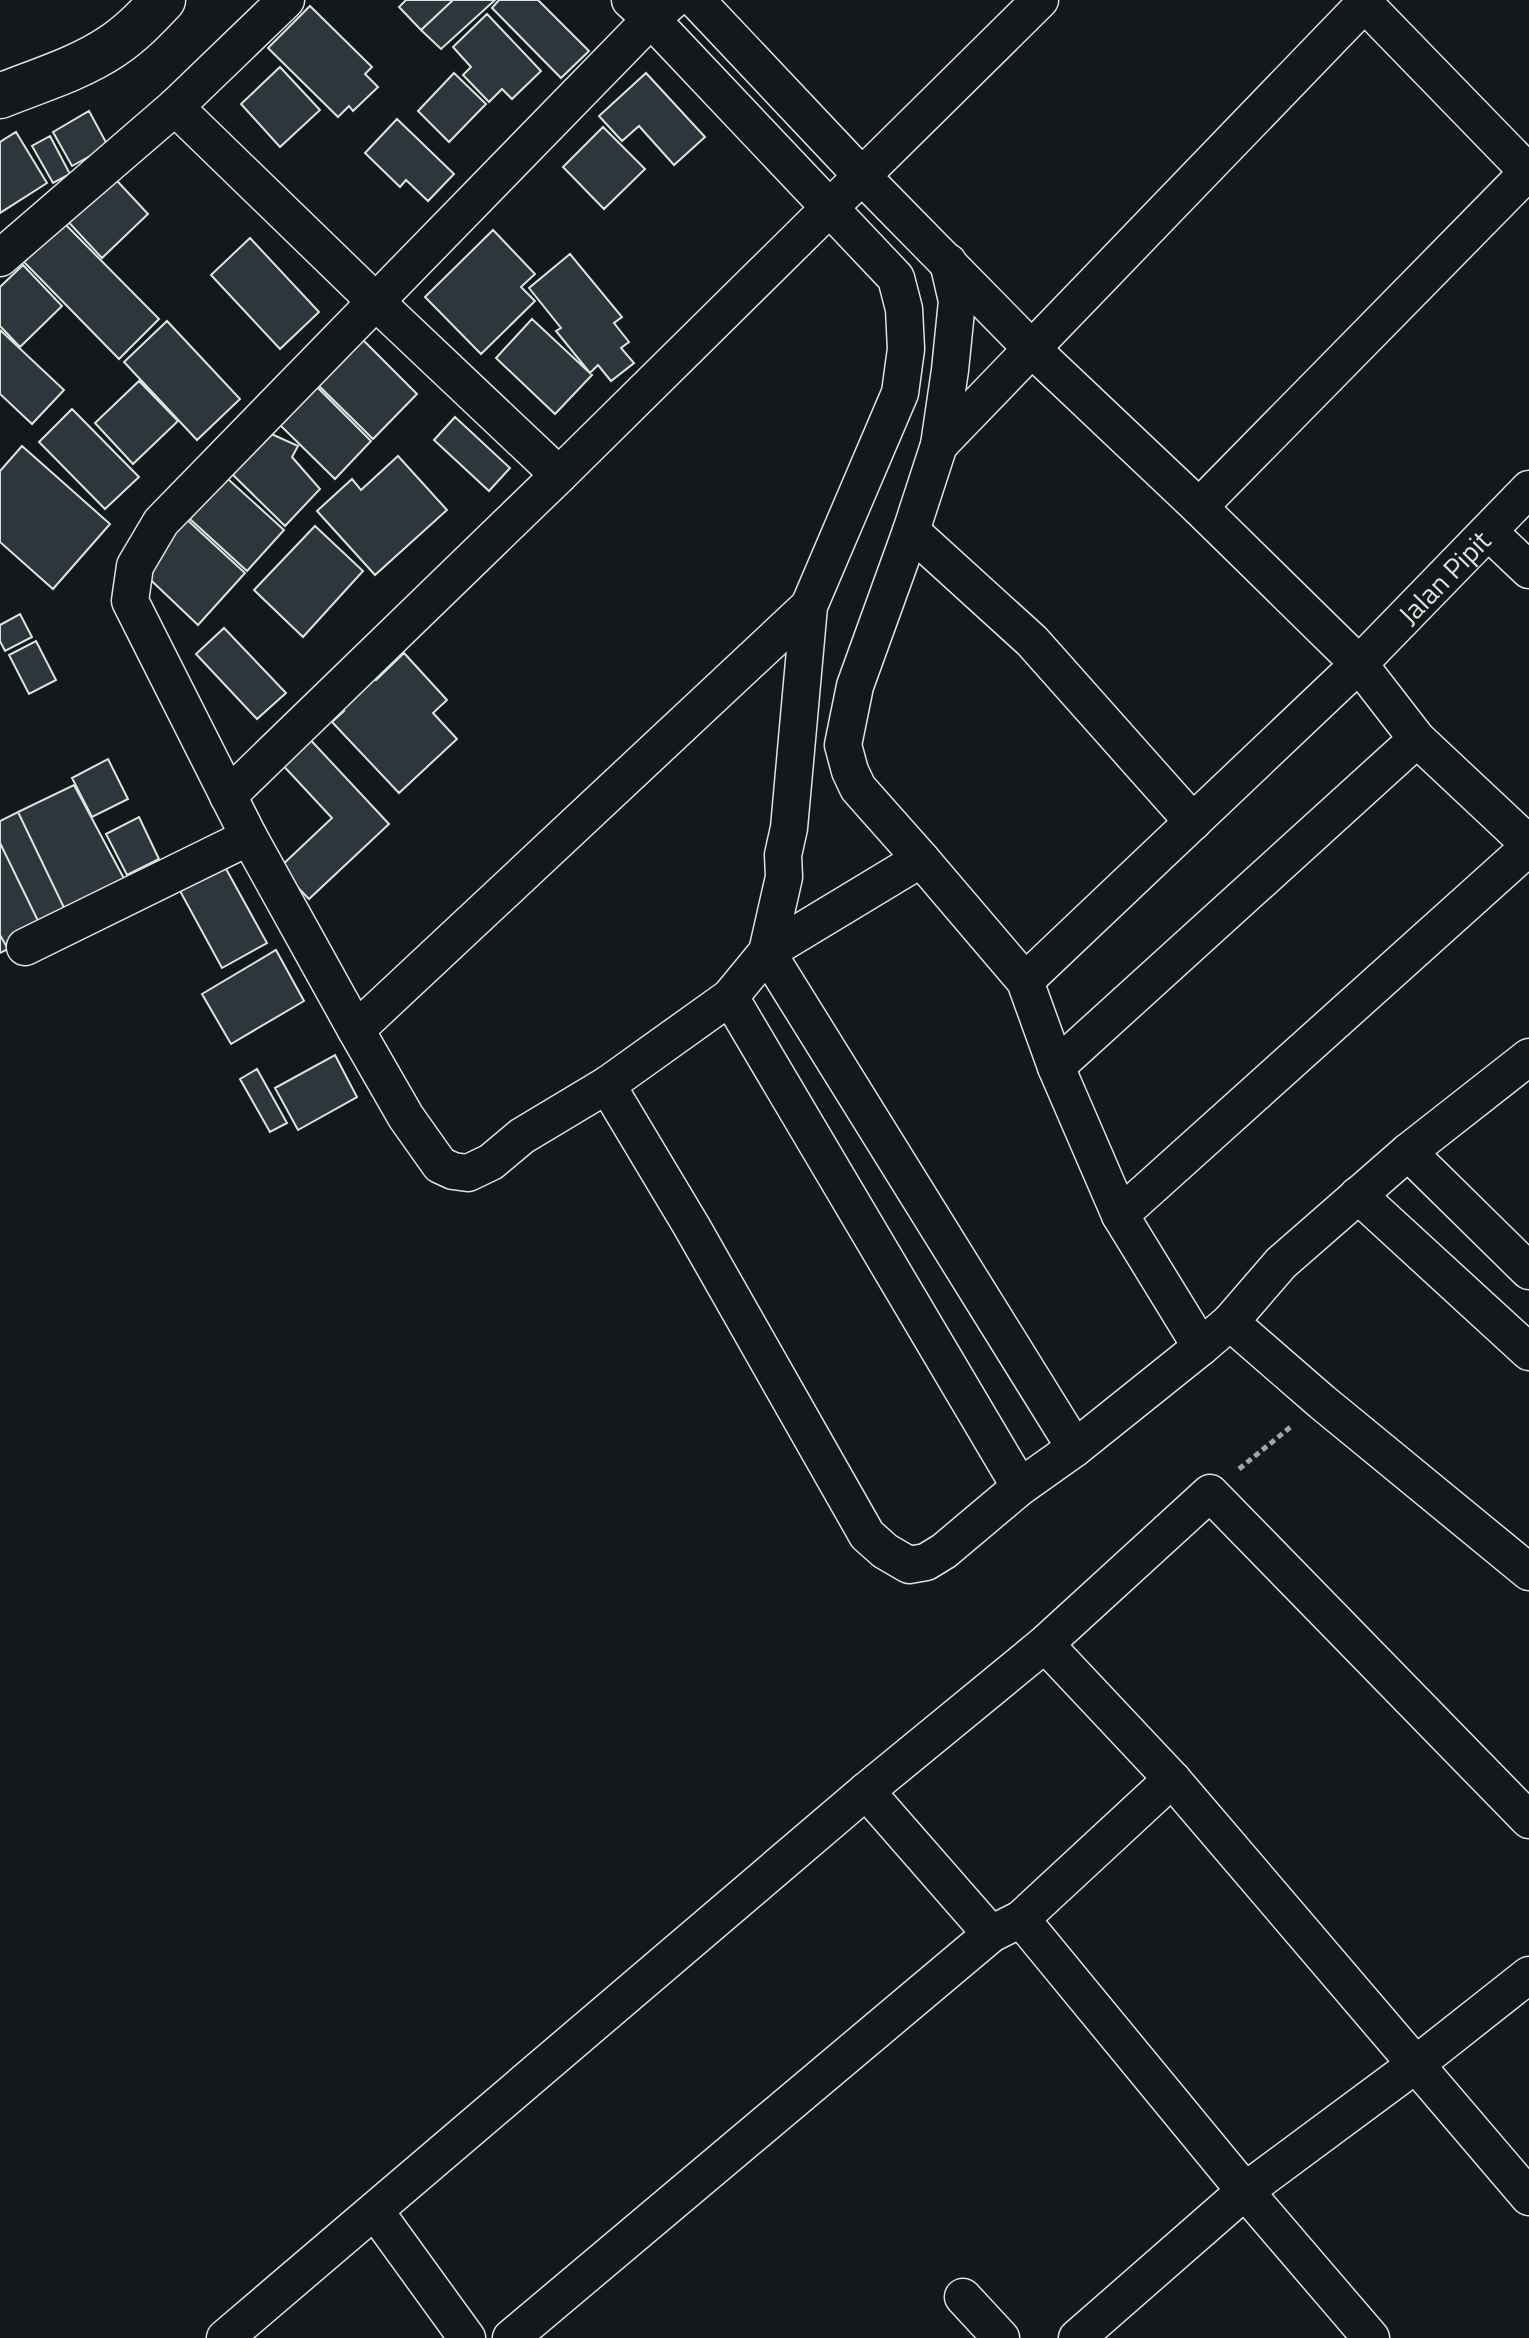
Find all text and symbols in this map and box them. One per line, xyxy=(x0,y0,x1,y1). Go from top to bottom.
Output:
street label: Jalan Pipit xyxy=(1387,520,1500,634)

